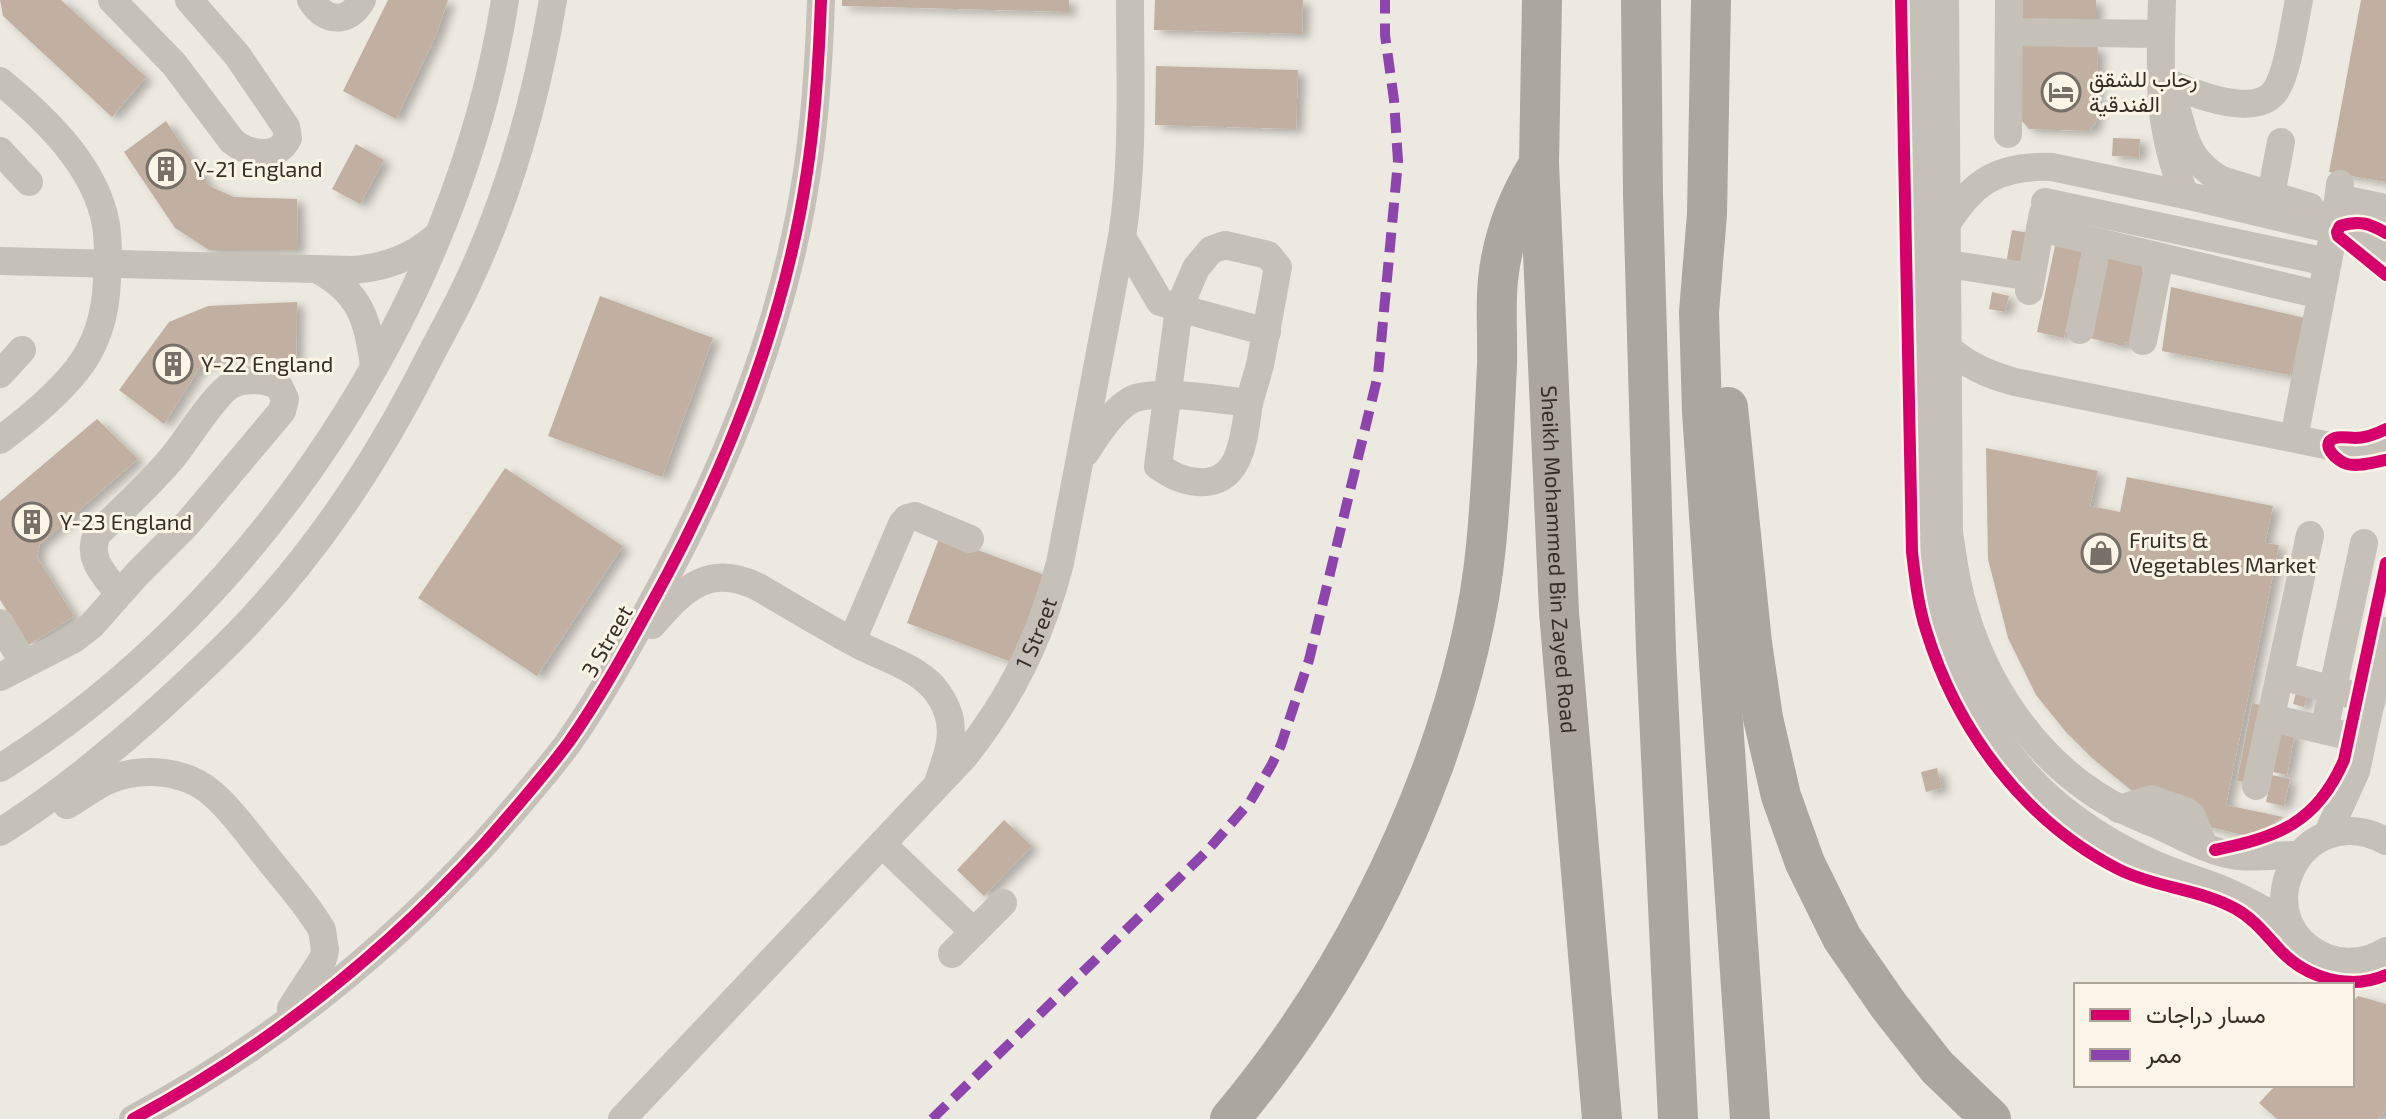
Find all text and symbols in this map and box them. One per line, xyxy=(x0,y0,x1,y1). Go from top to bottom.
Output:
place label: رحاب للشقق الفندقية xyxy=(2089,65,2197,117)
hotel icon: رحاب للشقق الفندقية xyxy=(2040,71,2082,113)
building icon: Y-21 England xyxy=(145,148,187,190)
place label: Y-21 England xyxy=(194,155,323,181)
building icon: Y-22 England xyxy=(152,343,194,385)
place label: Y-22 England xyxy=(201,350,333,376)
street label: Sheikh Mohammed Bin Zayed Road xyxy=(1537,385,1583,735)
building icon: Y-23 England xyxy=(11,501,53,543)
place label: Y-23 England xyxy=(60,508,192,534)
place label: Fruits & Vegetables Market xyxy=(2129,526,2316,577)
shop icon: Fruits & Vegetables Market xyxy=(2080,532,2122,574)
street label: 1 Street xyxy=(1009,594,1061,673)
street label: 3 Street xyxy=(575,600,637,681)
legend xyxy=(2074,983,2354,1087)
text: مسار دراجات xyxy=(2146,999,2266,1030)
text: ممر xyxy=(2145,1039,2182,1070)

